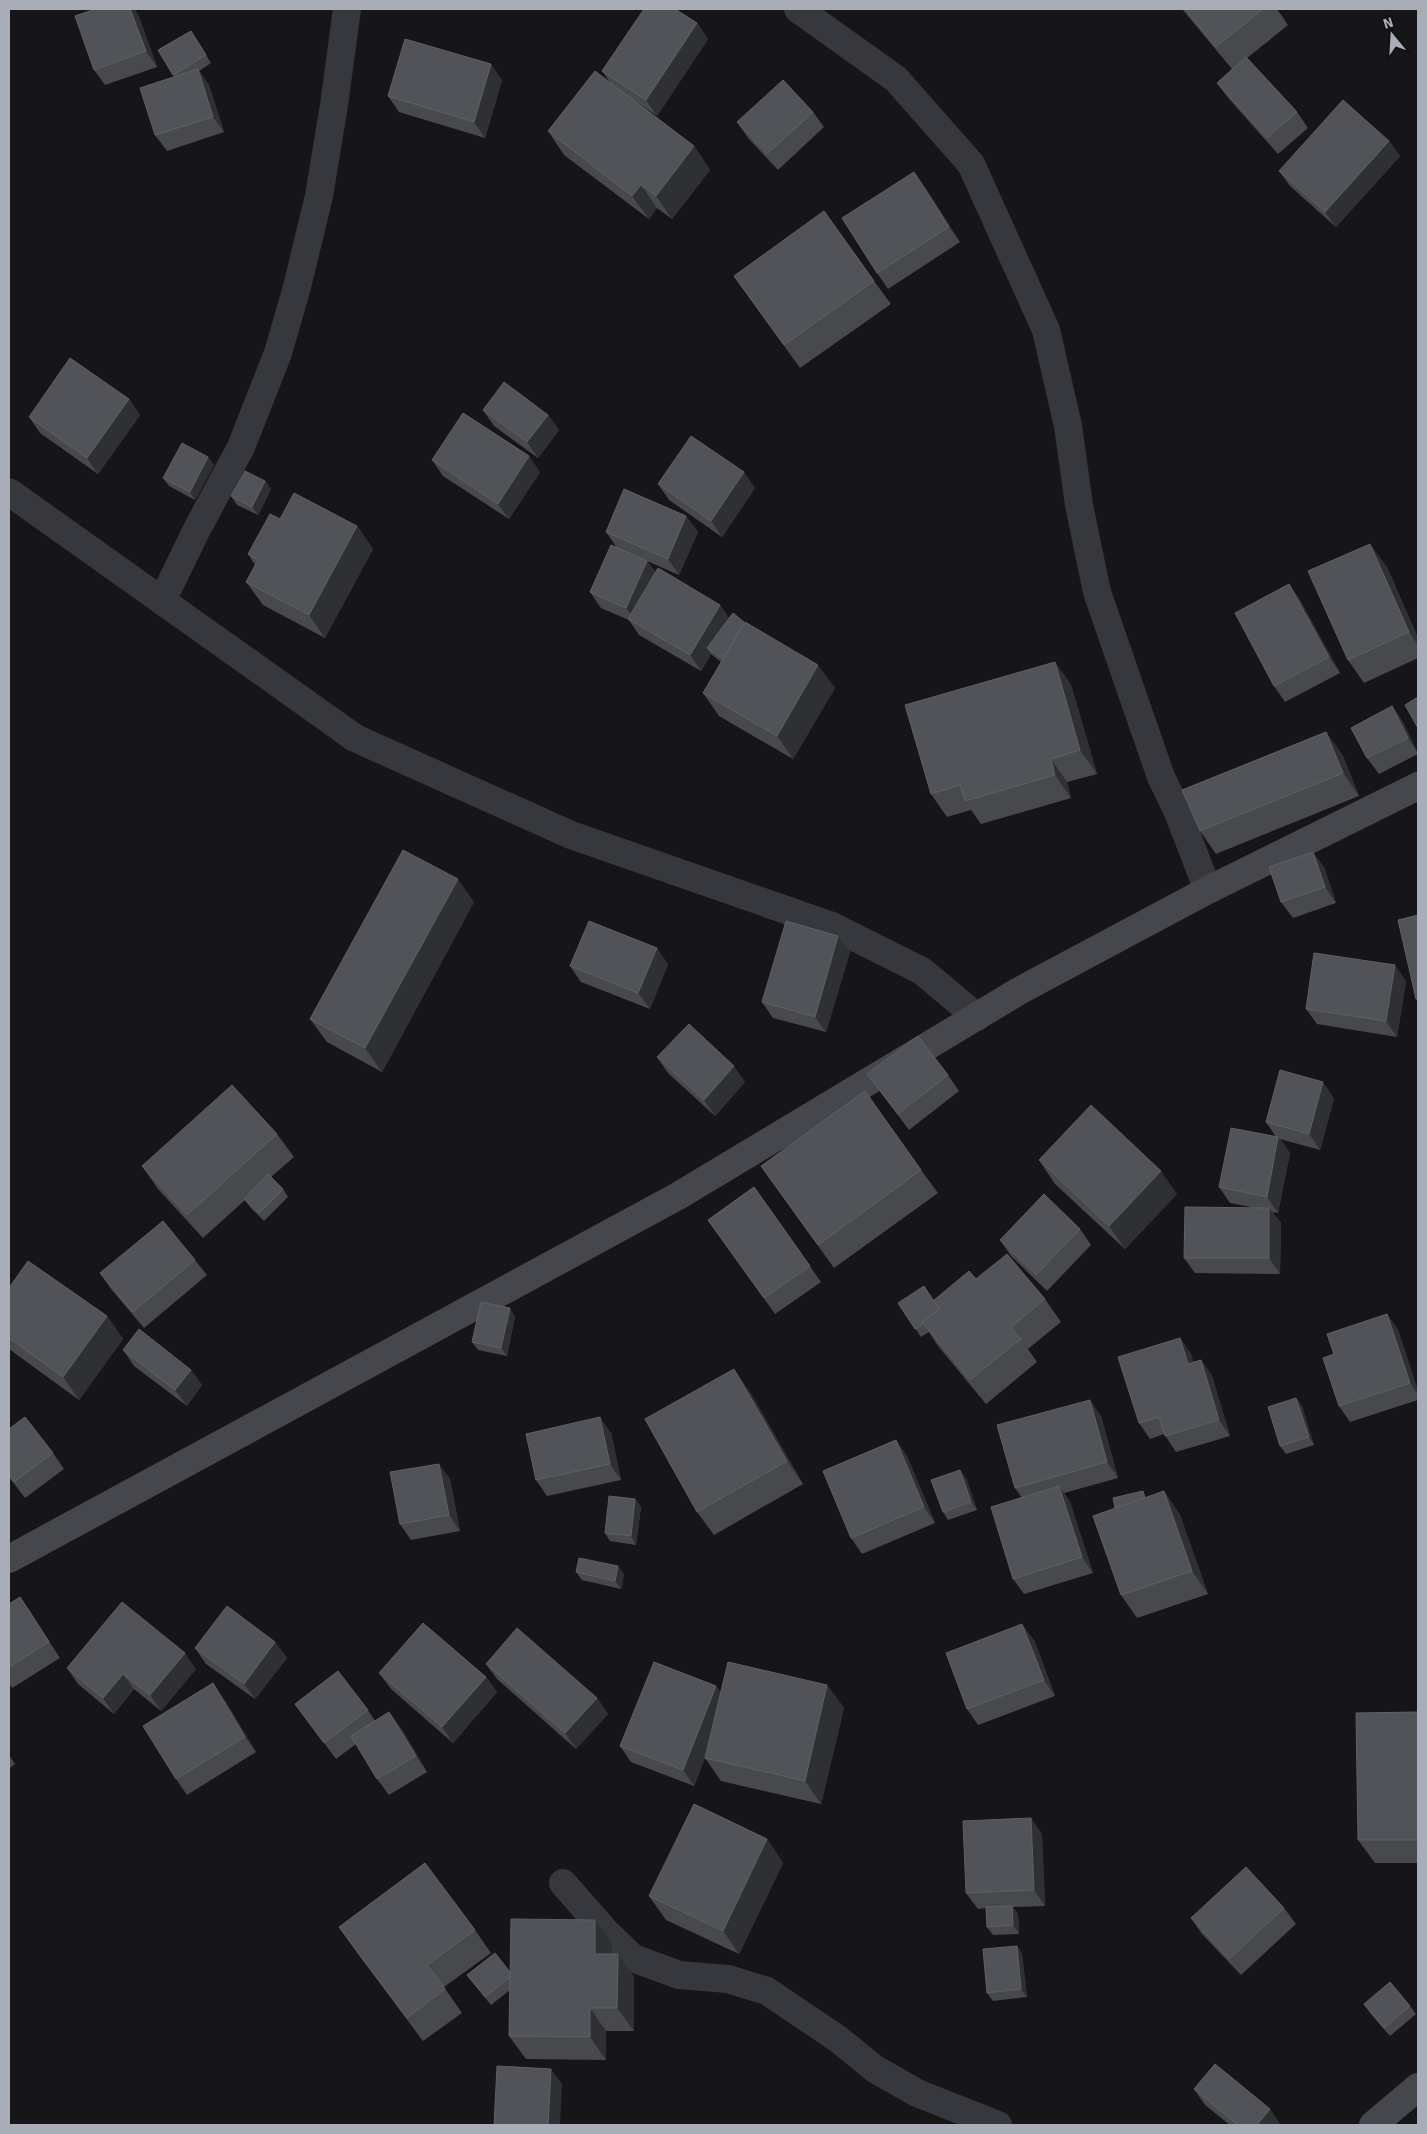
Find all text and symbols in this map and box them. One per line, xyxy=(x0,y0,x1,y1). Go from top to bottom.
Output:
north arrow xyxy=(1367,10,1417,60)
text: N xyxy=(1381,14,1395,33)

